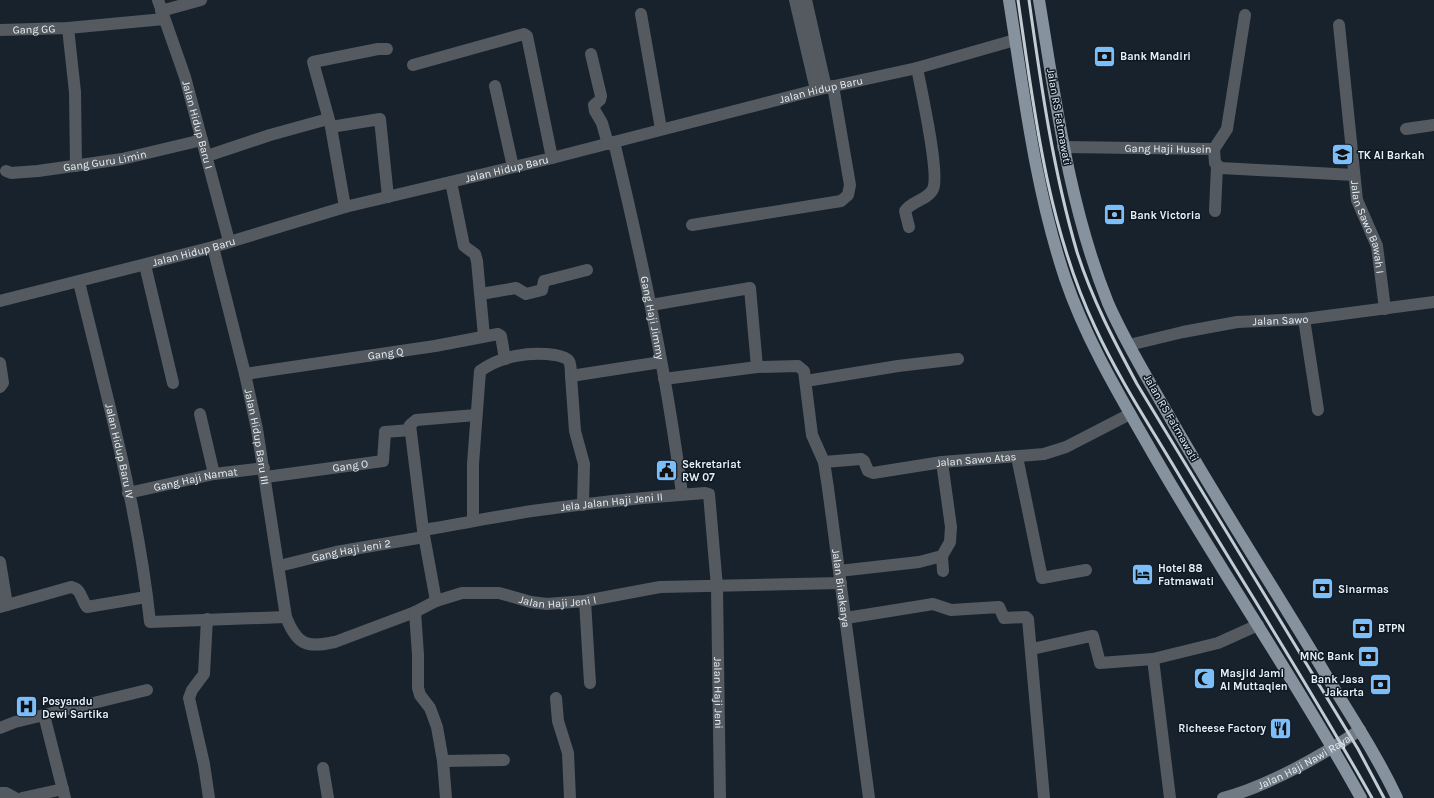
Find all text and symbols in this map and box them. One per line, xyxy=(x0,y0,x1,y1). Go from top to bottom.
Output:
street label: Gang GG xyxy=(12,22,56,36)
bank icon: Bank Mandiri xyxy=(1092,43,1118,69)
place label: Bank Mandiri xyxy=(1120,50,1191,63)
street label: Jalan RS Fatmawati xyxy=(1044,67,1074,167)
street label: Jalan Hidup Baru xyxy=(778,73,864,106)
street label: Jalan Hidup Baru I xyxy=(180,79,216,170)
street label: Gang Haji Husein xyxy=(1125,141,1211,155)
school or university icon: TK Al Barkah xyxy=(1329,142,1355,168)
street label: Gang Guru Limin xyxy=(62,147,148,174)
place label: TK Al Barkah xyxy=(1358,149,1425,162)
street label: Jalan Hidup Baru xyxy=(464,153,550,185)
street label: Jalan Sawo Bawah I xyxy=(1349,180,1387,274)
bank icon: Bank Victoria xyxy=(1101,202,1127,228)
place label: Bank Victoria xyxy=(1130,209,1201,222)
street label: Jalan Hidup Baru xyxy=(151,234,237,269)
street label: Gang Haji Jimmy xyxy=(638,275,667,361)
street label: Jalan Sawo xyxy=(1252,312,1309,328)
street label: Gang Q xyxy=(367,344,404,362)
street label: Jalan RS Fatmawati xyxy=(1141,372,1201,464)
street label: Jalan Hidup Baru III xyxy=(242,388,272,486)
street label: Jalan Hidup Baru IV xyxy=(103,402,137,500)
street label: Jalan Sawo Atas xyxy=(935,450,1017,469)
street label: Gang O xyxy=(332,457,369,474)
public building icon: Sekretariat RW 07 xyxy=(653,457,679,483)
place label: Sekretariat RW 07 xyxy=(682,458,742,484)
street label: Gang Haji Namat xyxy=(152,465,238,494)
street label: Jela Jalan Haji Jeni II xyxy=(560,490,663,514)
street label: Gang Haji Jeni 2 xyxy=(310,536,392,564)
street label: Jalan Binakarya xyxy=(830,548,853,628)
hotel icon: Hotel 88 Fatmawati xyxy=(1129,561,1155,587)
place label: Hotel 88 Fatmawati xyxy=(1158,562,1214,588)
bank icon: Sinarmas xyxy=(1309,576,1335,602)
place label: Sinarmas xyxy=(1338,583,1389,596)
street label: Jalan Haji Jeni I xyxy=(518,592,597,611)
bank icon: BTPN xyxy=(1349,615,1375,641)
place label: BTPN xyxy=(1378,622,1405,635)
bank icon: MNC Bank xyxy=(1356,643,1382,669)
place label: MNC Bank xyxy=(1300,650,1354,663)
street label: Jalan Haji Jeni xyxy=(711,657,726,729)
mosque icon: Masjid Jami Al Muttaqien xyxy=(1192,666,1218,692)
place label: Masjid Jami Al Muttaqien xyxy=(1220,667,1288,693)
bank icon: Bank Jasa Jakarta xyxy=(1367,672,1393,698)
place label: Bank Jasa Jakarta xyxy=(1311,673,1364,699)
hospital icon: Posyandu Dewi Sartika xyxy=(13,694,39,720)
place label: Posyandu Dewi Sartika xyxy=(42,695,109,721)
restaurant icon: Richeese Factory xyxy=(1268,715,1294,741)
place label: Richeese Factory xyxy=(1178,722,1266,735)
street label: Jalan Haji Nawi Raya xyxy=(1256,732,1353,792)

